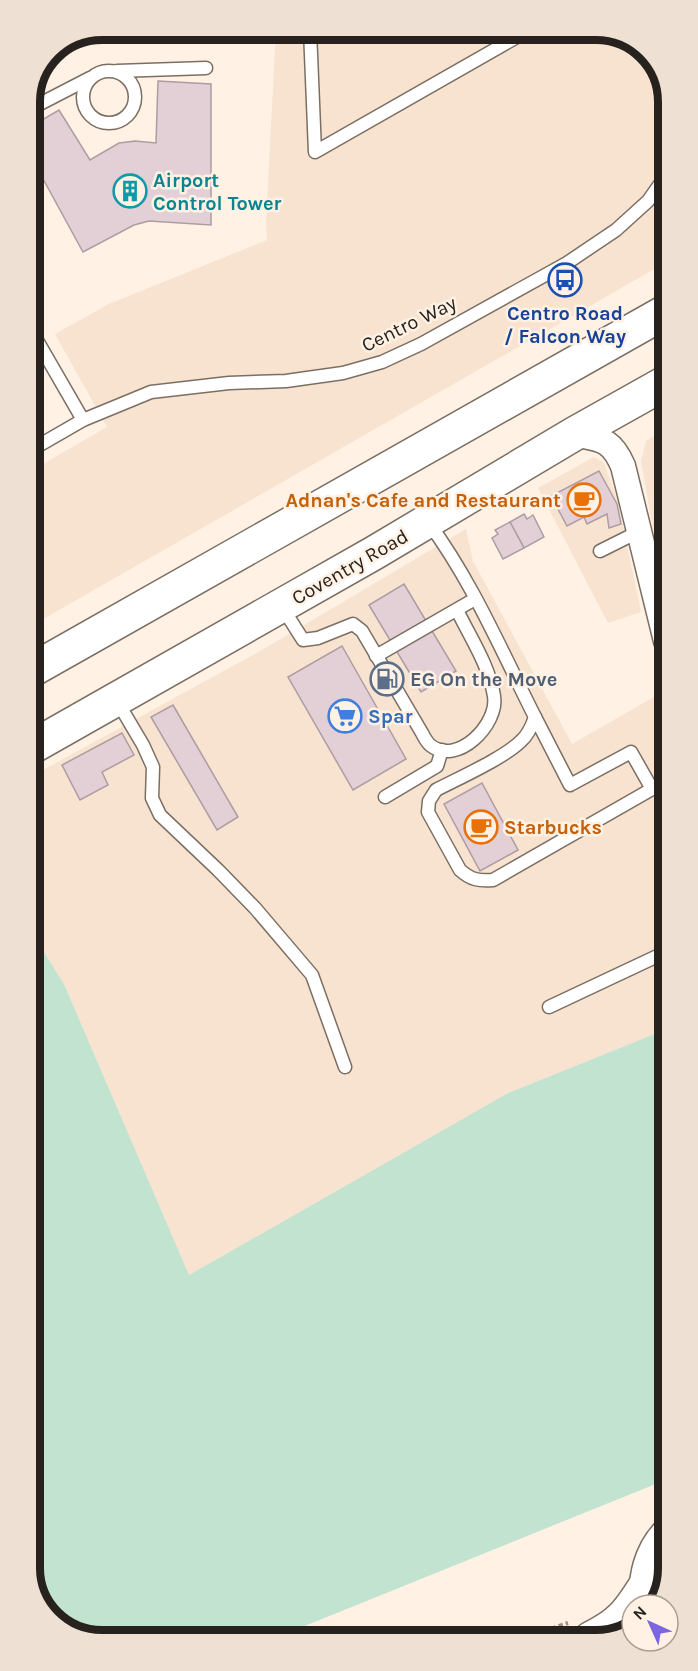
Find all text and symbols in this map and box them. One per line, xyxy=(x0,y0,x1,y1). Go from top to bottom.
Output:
place label: Airport Control Tower xyxy=(153,169,282,215)
building icon: Airport Control Tower xyxy=(112,173,148,209)
bus stop icon: Centro Road / Falcon Way xyxy=(547,262,583,298)
street label: Centro Way xyxy=(358,291,460,357)
place label: Centro Road / Falcon Way xyxy=(504,302,626,348)
cafe icon: Adnan's Cafe and Restaurant xyxy=(566,482,602,518)
place label: Adnan's Cafe and Restaurant xyxy=(285,489,561,512)
street label: Coventry Road xyxy=(288,524,412,610)
fuel station icon: EG On the Move xyxy=(369,661,405,697)
place label: EG On the Move xyxy=(410,668,557,691)
supermarket icon: Spar xyxy=(327,698,363,734)
place label: Spar xyxy=(368,705,413,728)
cafe icon: Starbucks xyxy=(463,809,499,845)
place label: Starbucks xyxy=(504,816,602,839)
north arrow xyxy=(620,1593,680,1653)
text: N xyxy=(629,1602,651,1624)

